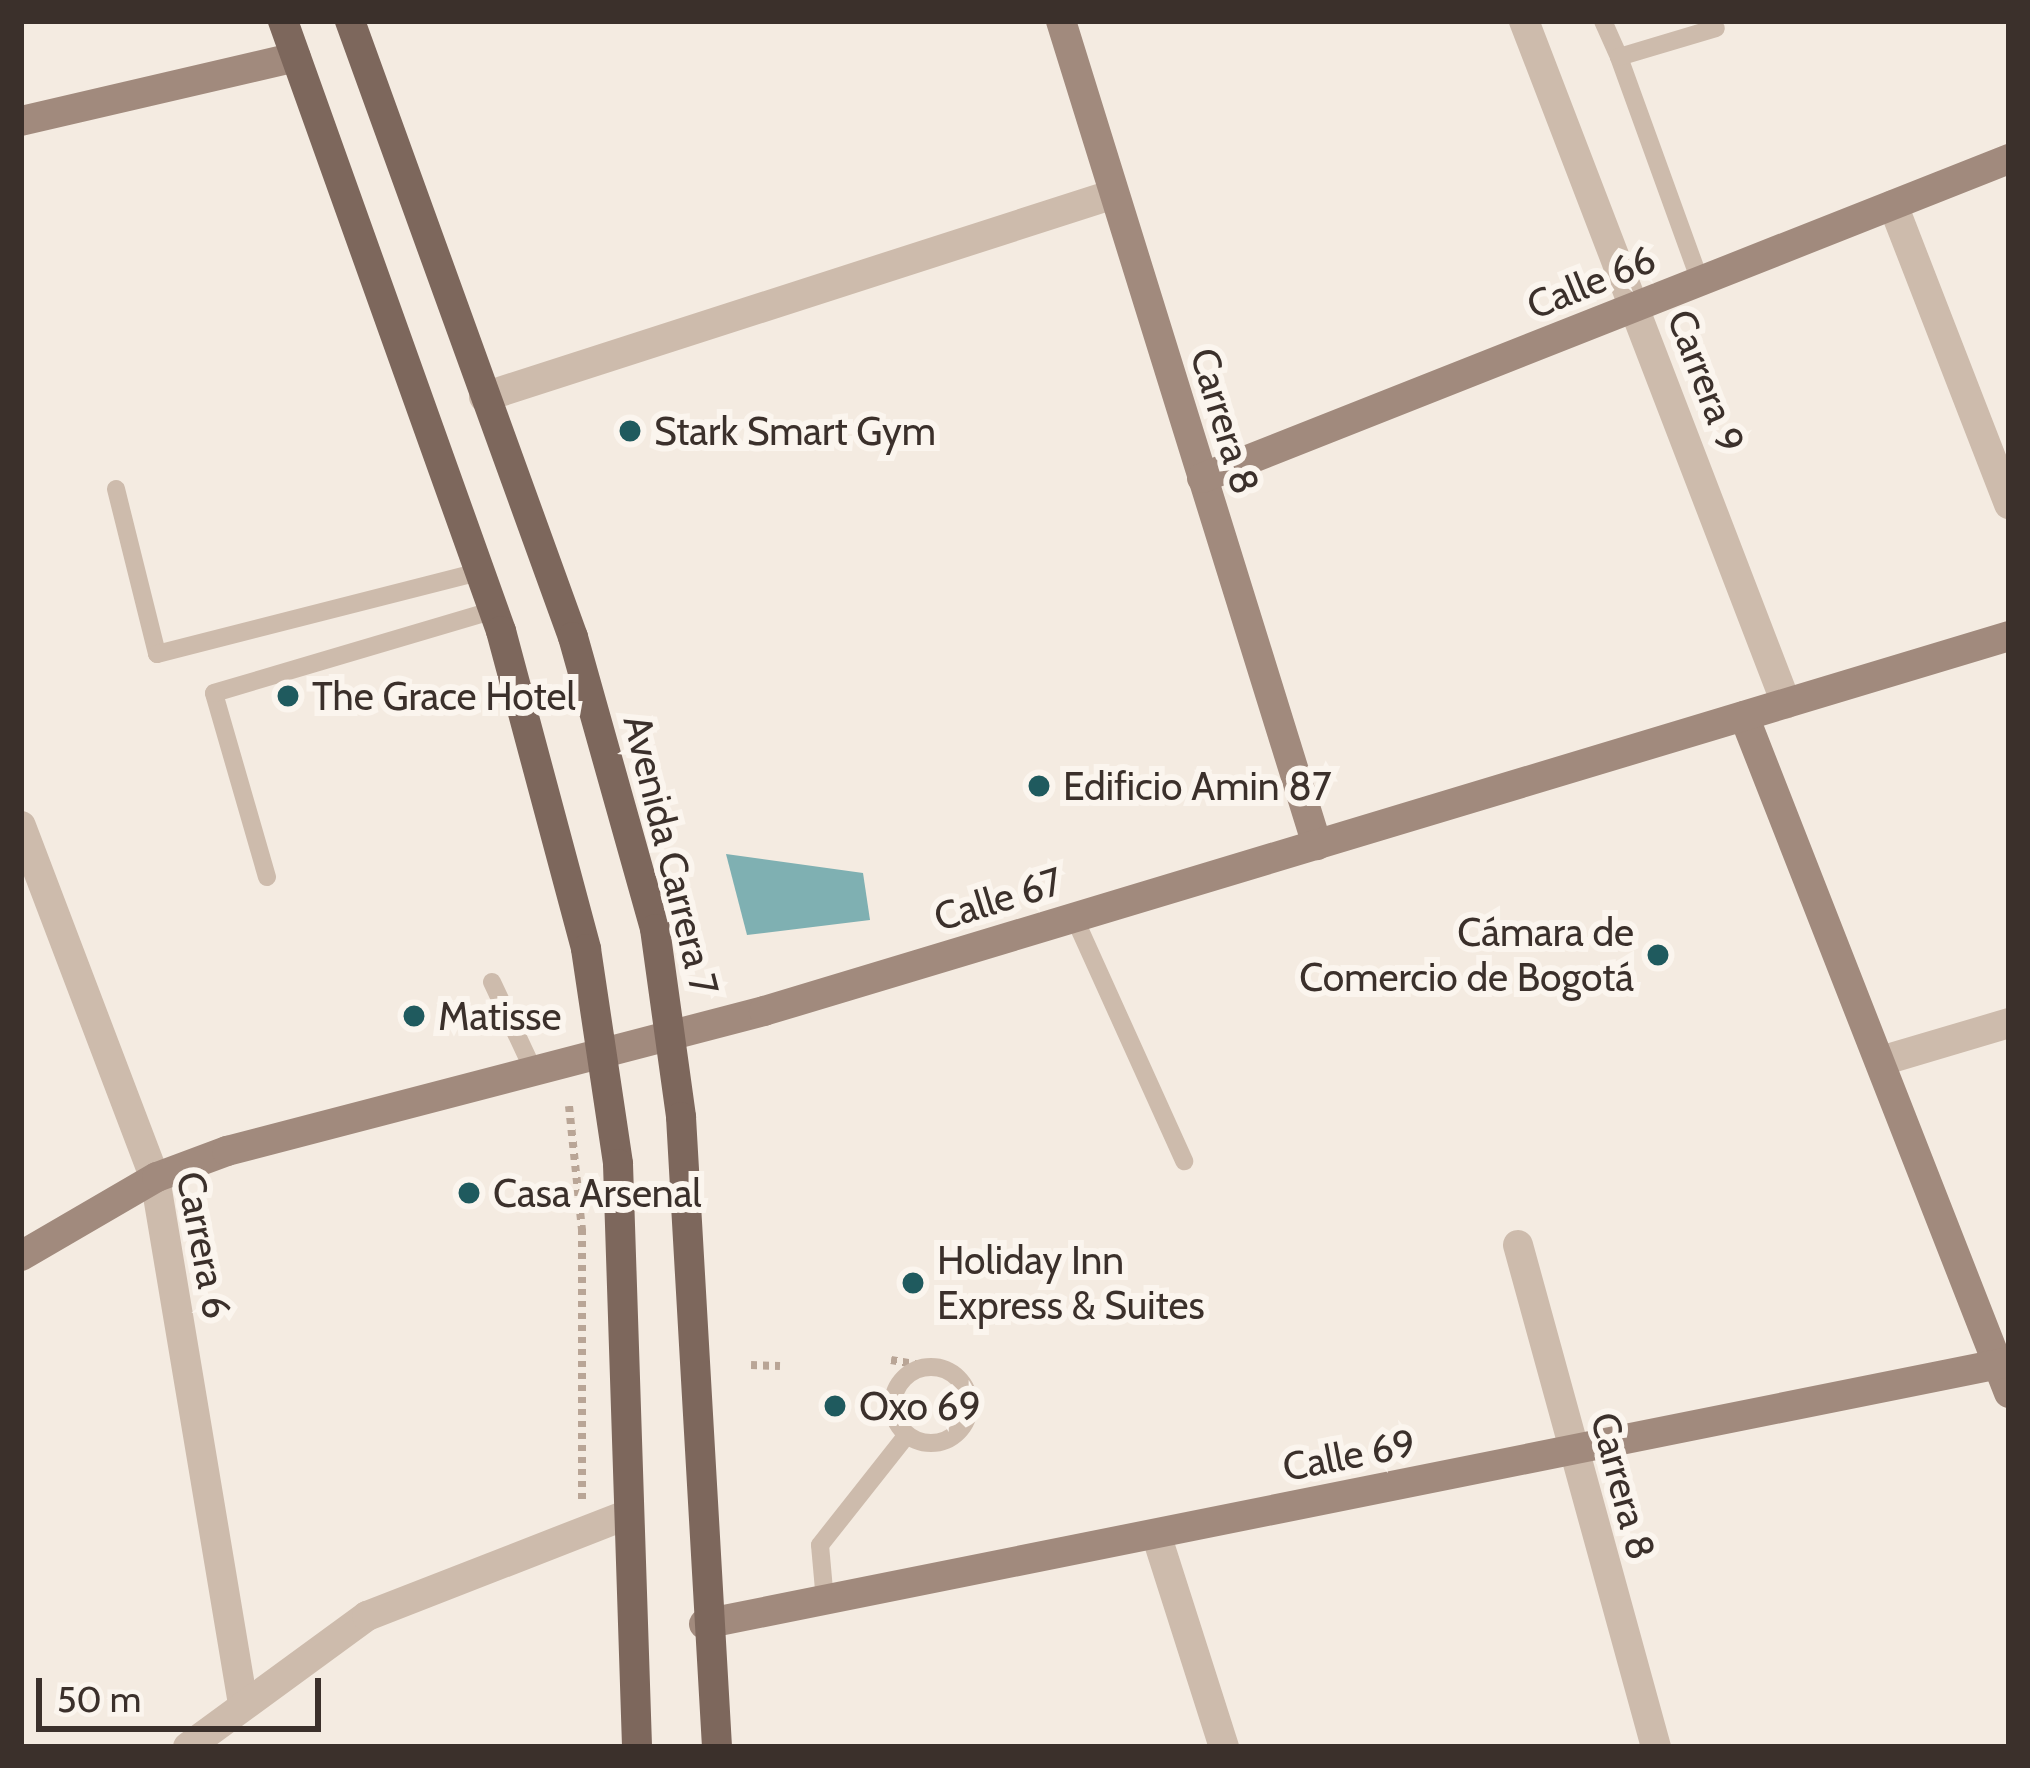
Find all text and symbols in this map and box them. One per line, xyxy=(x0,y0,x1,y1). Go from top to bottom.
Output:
street label: Calle 66 xyxy=(1520,235,1662,329)
street label: Carrera 9 xyxy=(1658,303,1754,459)
street label: Carrera 8 xyxy=(1181,342,1269,500)
place label: Stark Smart Gym xyxy=(654,408,936,454)
marker: Stark Smart Gym xyxy=(617,418,643,444)
place label: The Grace Hotel xyxy=(312,673,576,719)
marker: The Grace Hotel xyxy=(275,683,301,709)
street label: Avenida Carrera 7 xyxy=(614,710,728,1000)
place label: Edificio Amin 87 xyxy=(1063,763,1332,809)
marker: Edificio Amin 87 xyxy=(1026,773,1052,799)
street label: Calle 67 xyxy=(928,857,1068,941)
place label: Cámara de Comercio de Bogotá xyxy=(1299,910,1634,1001)
marker: Cámara de Comercio de Bogotá xyxy=(1645,942,1671,968)
place label: Matisse xyxy=(438,993,561,1039)
marker: Matisse xyxy=(401,1003,427,1029)
street label: Carrera 6 xyxy=(167,1168,241,1322)
place label: Casa Arsenal xyxy=(493,1170,702,1216)
marker: Casa Arsenal xyxy=(456,1180,482,1206)
place label: Holiday Inn Express & Suites xyxy=(937,1238,1205,1329)
marker: Holiday Inn Express & Suites xyxy=(900,1270,926,1296)
place label: Oxo 69 xyxy=(859,1383,981,1429)
marker: Oxo 69 xyxy=(822,1393,848,1419)
street label: Carrera 8 xyxy=(1581,1407,1665,1565)
street label: Calle 69 xyxy=(1279,1419,1419,1491)
scale bar xyxy=(42,1654,327,1728)
text: 50 m xyxy=(57,1677,141,1721)

